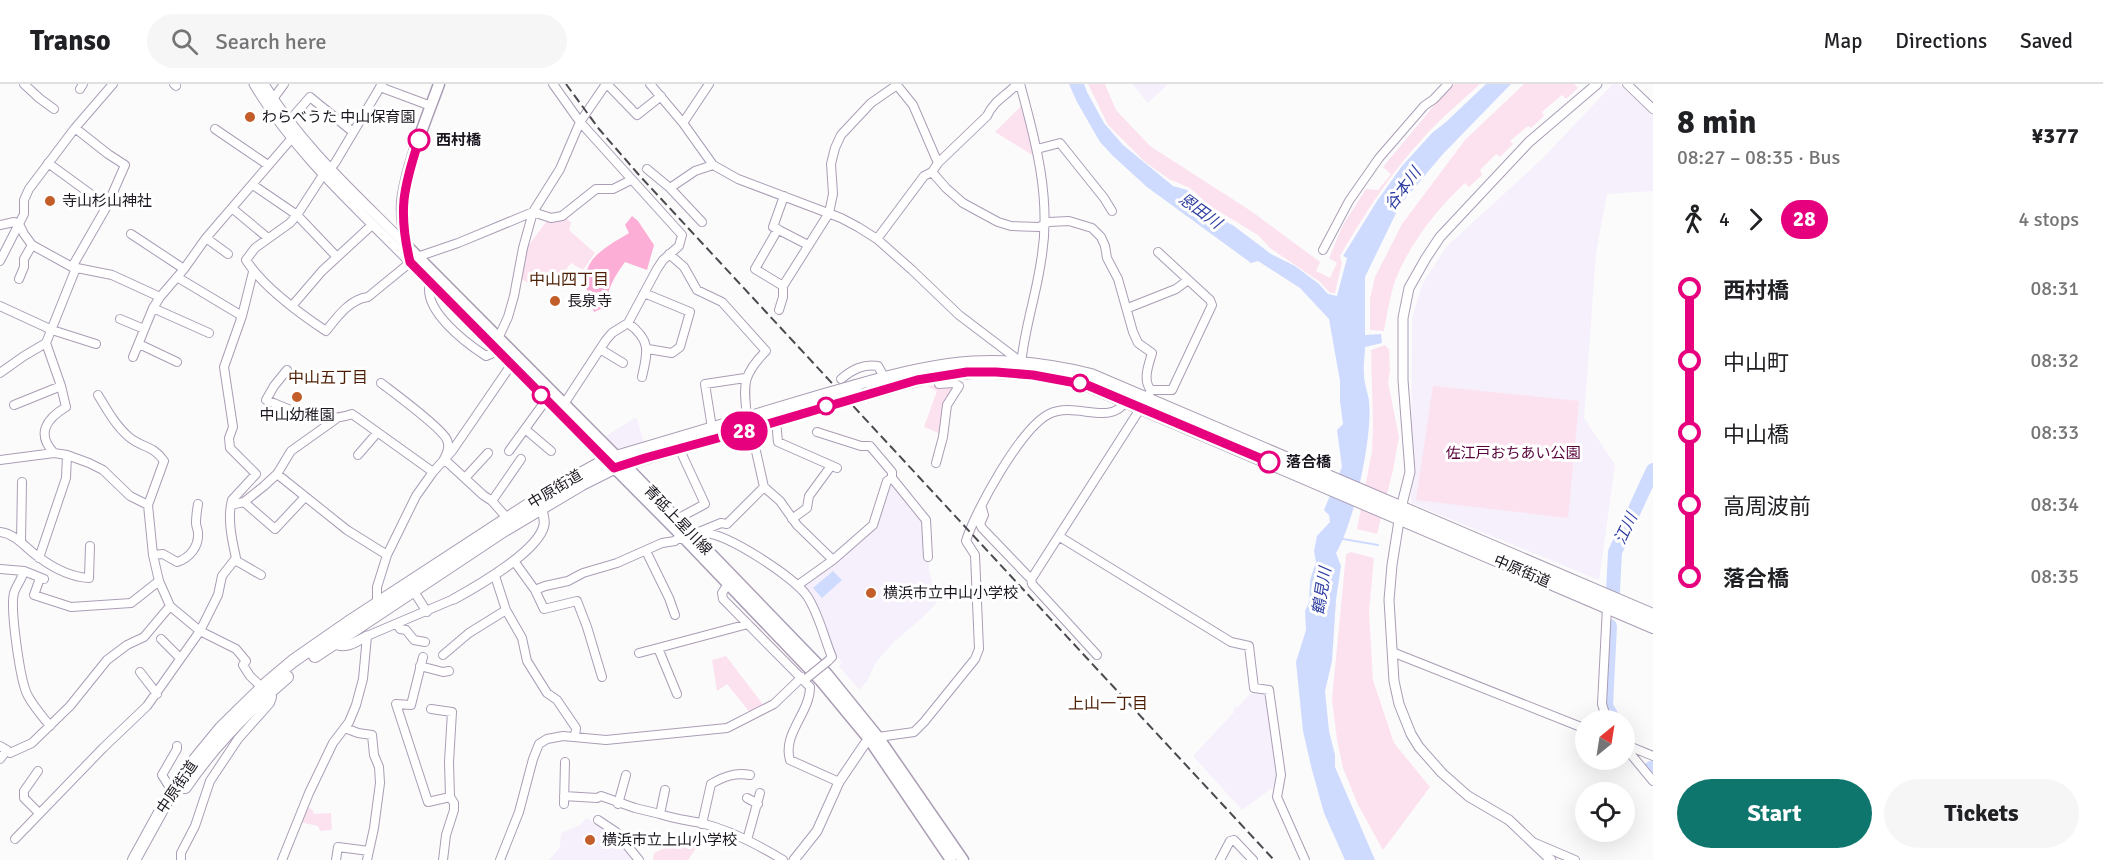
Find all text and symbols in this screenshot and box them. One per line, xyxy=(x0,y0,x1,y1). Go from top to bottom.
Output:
search box xyxy=(147,14,567,68)
text: Transo xyxy=(30,24,111,58)
icon: search xyxy=(168,25,201,58)
text: Search here xyxy=(216,28,326,55)
text: Map xyxy=(1824,28,1862,54)
text: Directions xyxy=(1895,28,1987,54)
text: Saved xyxy=(2020,28,2073,54)
text: 8 min xyxy=(1677,102,1757,143)
place label: わらべうた 中山保育園 xyxy=(262,108,415,126)
marker: わらべうた 中山保育園 xyxy=(243,110,257,124)
text: ¥377 xyxy=(2031,122,2079,149)
marker: 西村橋 xyxy=(408,129,430,151)
place label: 西村橋 xyxy=(436,131,482,149)
text: 08:27 – 08:35 · Bus xyxy=(1677,145,1840,170)
water label: 谷本川 xyxy=(1381,162,1427,214)
water label: 恩田川 xyxy=(1175,189,1227,234)
place label: 寺山杉山神社 xyxy=(62,192,152,210)
marker: 寺山杉山神社 xyxy=(43,194,57,208)
icon: walk xyxy=(1677,203,1710,236)
icon: forward xyxy=(1739,203,1772,236)
text: 28 xyxy=(1793,206,1816,232)
text: 4 xyxy=(1719,207,1730,232)
text: 4 stops xyxy=(2018,207,2079,232)
district label: 中山四丁目 xyxy=(529,270,609,290)
text: 08:31 xyxy=(2030,276,2079,301)
text: 西村橋 xyxy=(1723,277,1789,304)
place label: 長泉寺 xyxy=(567,292,612,310)
marker: 長泉寺 xyxy=(548,294,562,308)
text: 08:32 xyxy=(2030,348,2079,373)
text: 中山町 xyxy=(1723,349,1789,376)
district label: 中山五丁目 xyxy=(288,368,368,388)
unlabelled marker xyxy=(1071,374,1089,392)
unlabelled marker xyxy=(532,386,550,404)
marker: 中山幼稚園 xyxy=(290,390,304,404)
unlabelled marker xyxy=(817,397,835,415)
place label: 中山幼稚園 xyxy=(259,406,335,424)
line badge: 28 xyxy=(717,412,771,450)
text: 28 xyxy=(733,418,755,444)
text: 08:33 xyxy=(2030,420,2079,445)
text: 中山橋 xyxy=(1723,421,1789,448)
park label: 佐江戸おちあい公園 xyxy=(1445,444,1581,462)
marker: 落合橋 xyxy=(1258,451,1280,473)
place label: 落合橋 xyxy=(1286,453,1332,471)
street label: 中原街道 xyxy=(525,466,585,512)
street label: 青砥上星川線 xyxy=(640,481,716,559)
text: 08:34 xyxy=(2030,492,2079,517)
text: 高周波前 xyxy=(1723,493,1811,520)
water label: 江川 xyxy=(1610,508,1643,548)
street label: 中原街道 xyxy=(1491,551,1553,591)
water label: 鶴見川 xyxy=(1308,564,1336,616)
text: 08:35 xyxy=(2030,564,2079,589)
text: 落合橋 xyxy=(1723,565,1789,592)
place label: 横浜市立中山小学校 xyxy=(883,584,1018,602)
marker: 横浜市立中山小学校 xyxy=(864,586,878,600)
district label: 上山一丁目 xyxy=(1068,694,1148,714)
north arrow xyxy=(1575,710,1635,770)
map controls xyxy=(1575,710,1635,842)
street label: 中原街道 xyxy=(153,757,201,817)
button: Start xyxy=(1677,779,1872,848)
button: Tickets xyxy=(1884,779,2079,848)
button: locate xyxy=(1575,782,1635,842)
place label: 横浜市立上山小学校 xyxy=(602,831,737,849)
marker: 横浜市立上山小学校 xyxy=(583,833,597,847)

